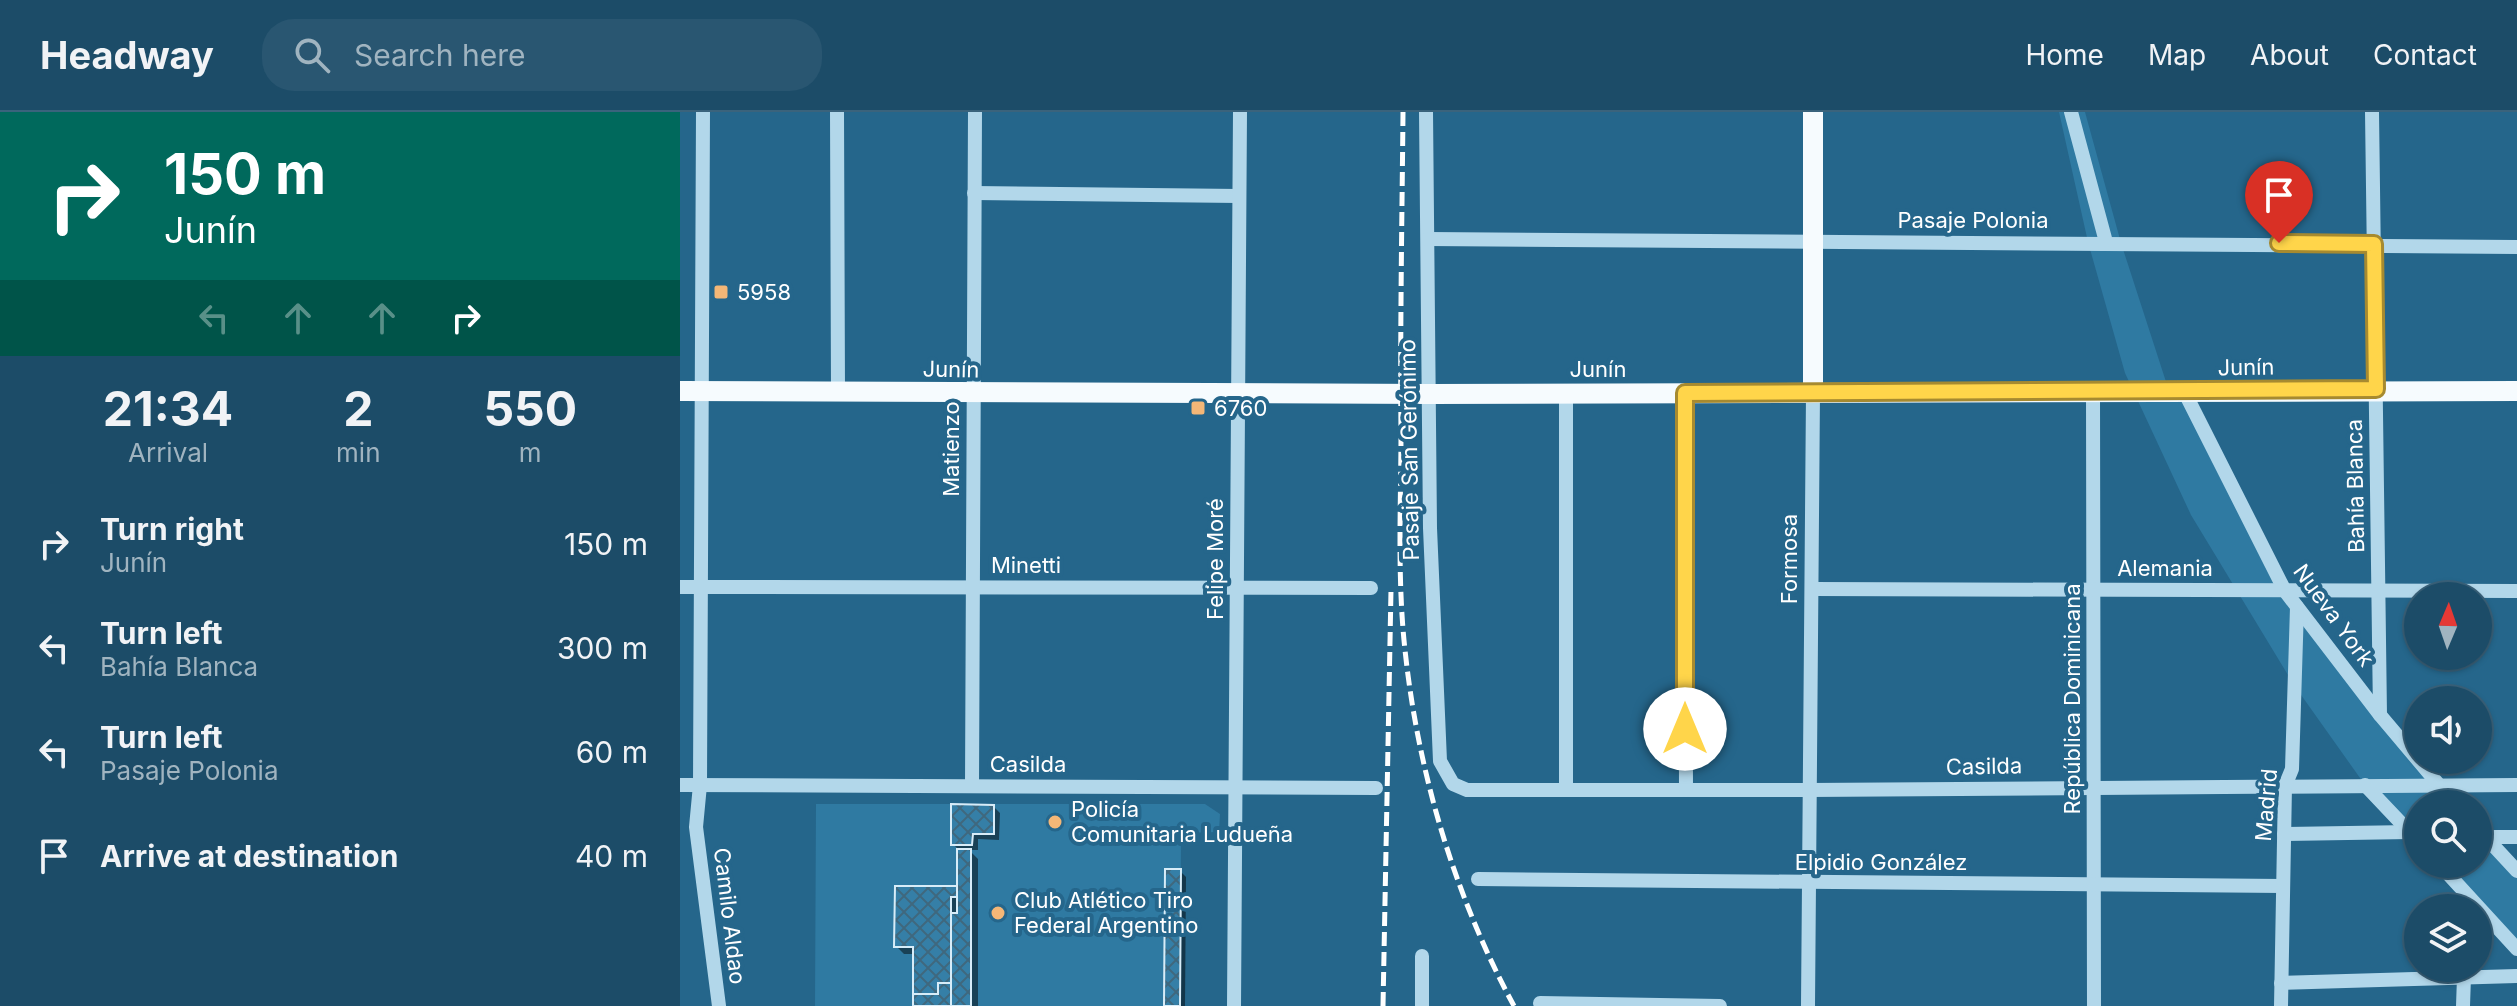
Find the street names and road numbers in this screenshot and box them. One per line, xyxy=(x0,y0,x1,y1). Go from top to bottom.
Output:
street label: Pasaje Polonia xyxy=(1897,207,2049,233)
street label: Pasaje San Gerónimo xyxy=(1394,339,1424,561)
street label: Junín xyxy=(2217,354,2275,380)
street label: Junín xyxy=(922,356,980,382)
street label: Junín xyxy=(1570,356,1626,382)
street label: Matienzo xyxy=(938,401,964,497)
street label: Bahía Blanca xyxy=(2341,419,2369,553)
street label: Felipe Moré xyxy=(1202,498,1228,620)
street label: Formosa xyxy=(1776,514,1802,604)
street label: Minetti xyxy=(991,552,1061,578)
street label: Alemania xyxy=(2117,555,2213,581)
street label: Nueva York xyxy=(2288,559,2380,671)
street label: República Dominicana xyxy=(2059,583,2085,815)
street label: Casilda xyxy=(990,751,1066,777)
street label: Casilda xyxy=(1946,752,2022,780)
street label: Madrid xyxy=(2250,767,2282,843)
street label: Camilo Aldao xyxy=(709,846,751,986)
street label: Elpidio González xyxy=(1795,849,1967,875)

